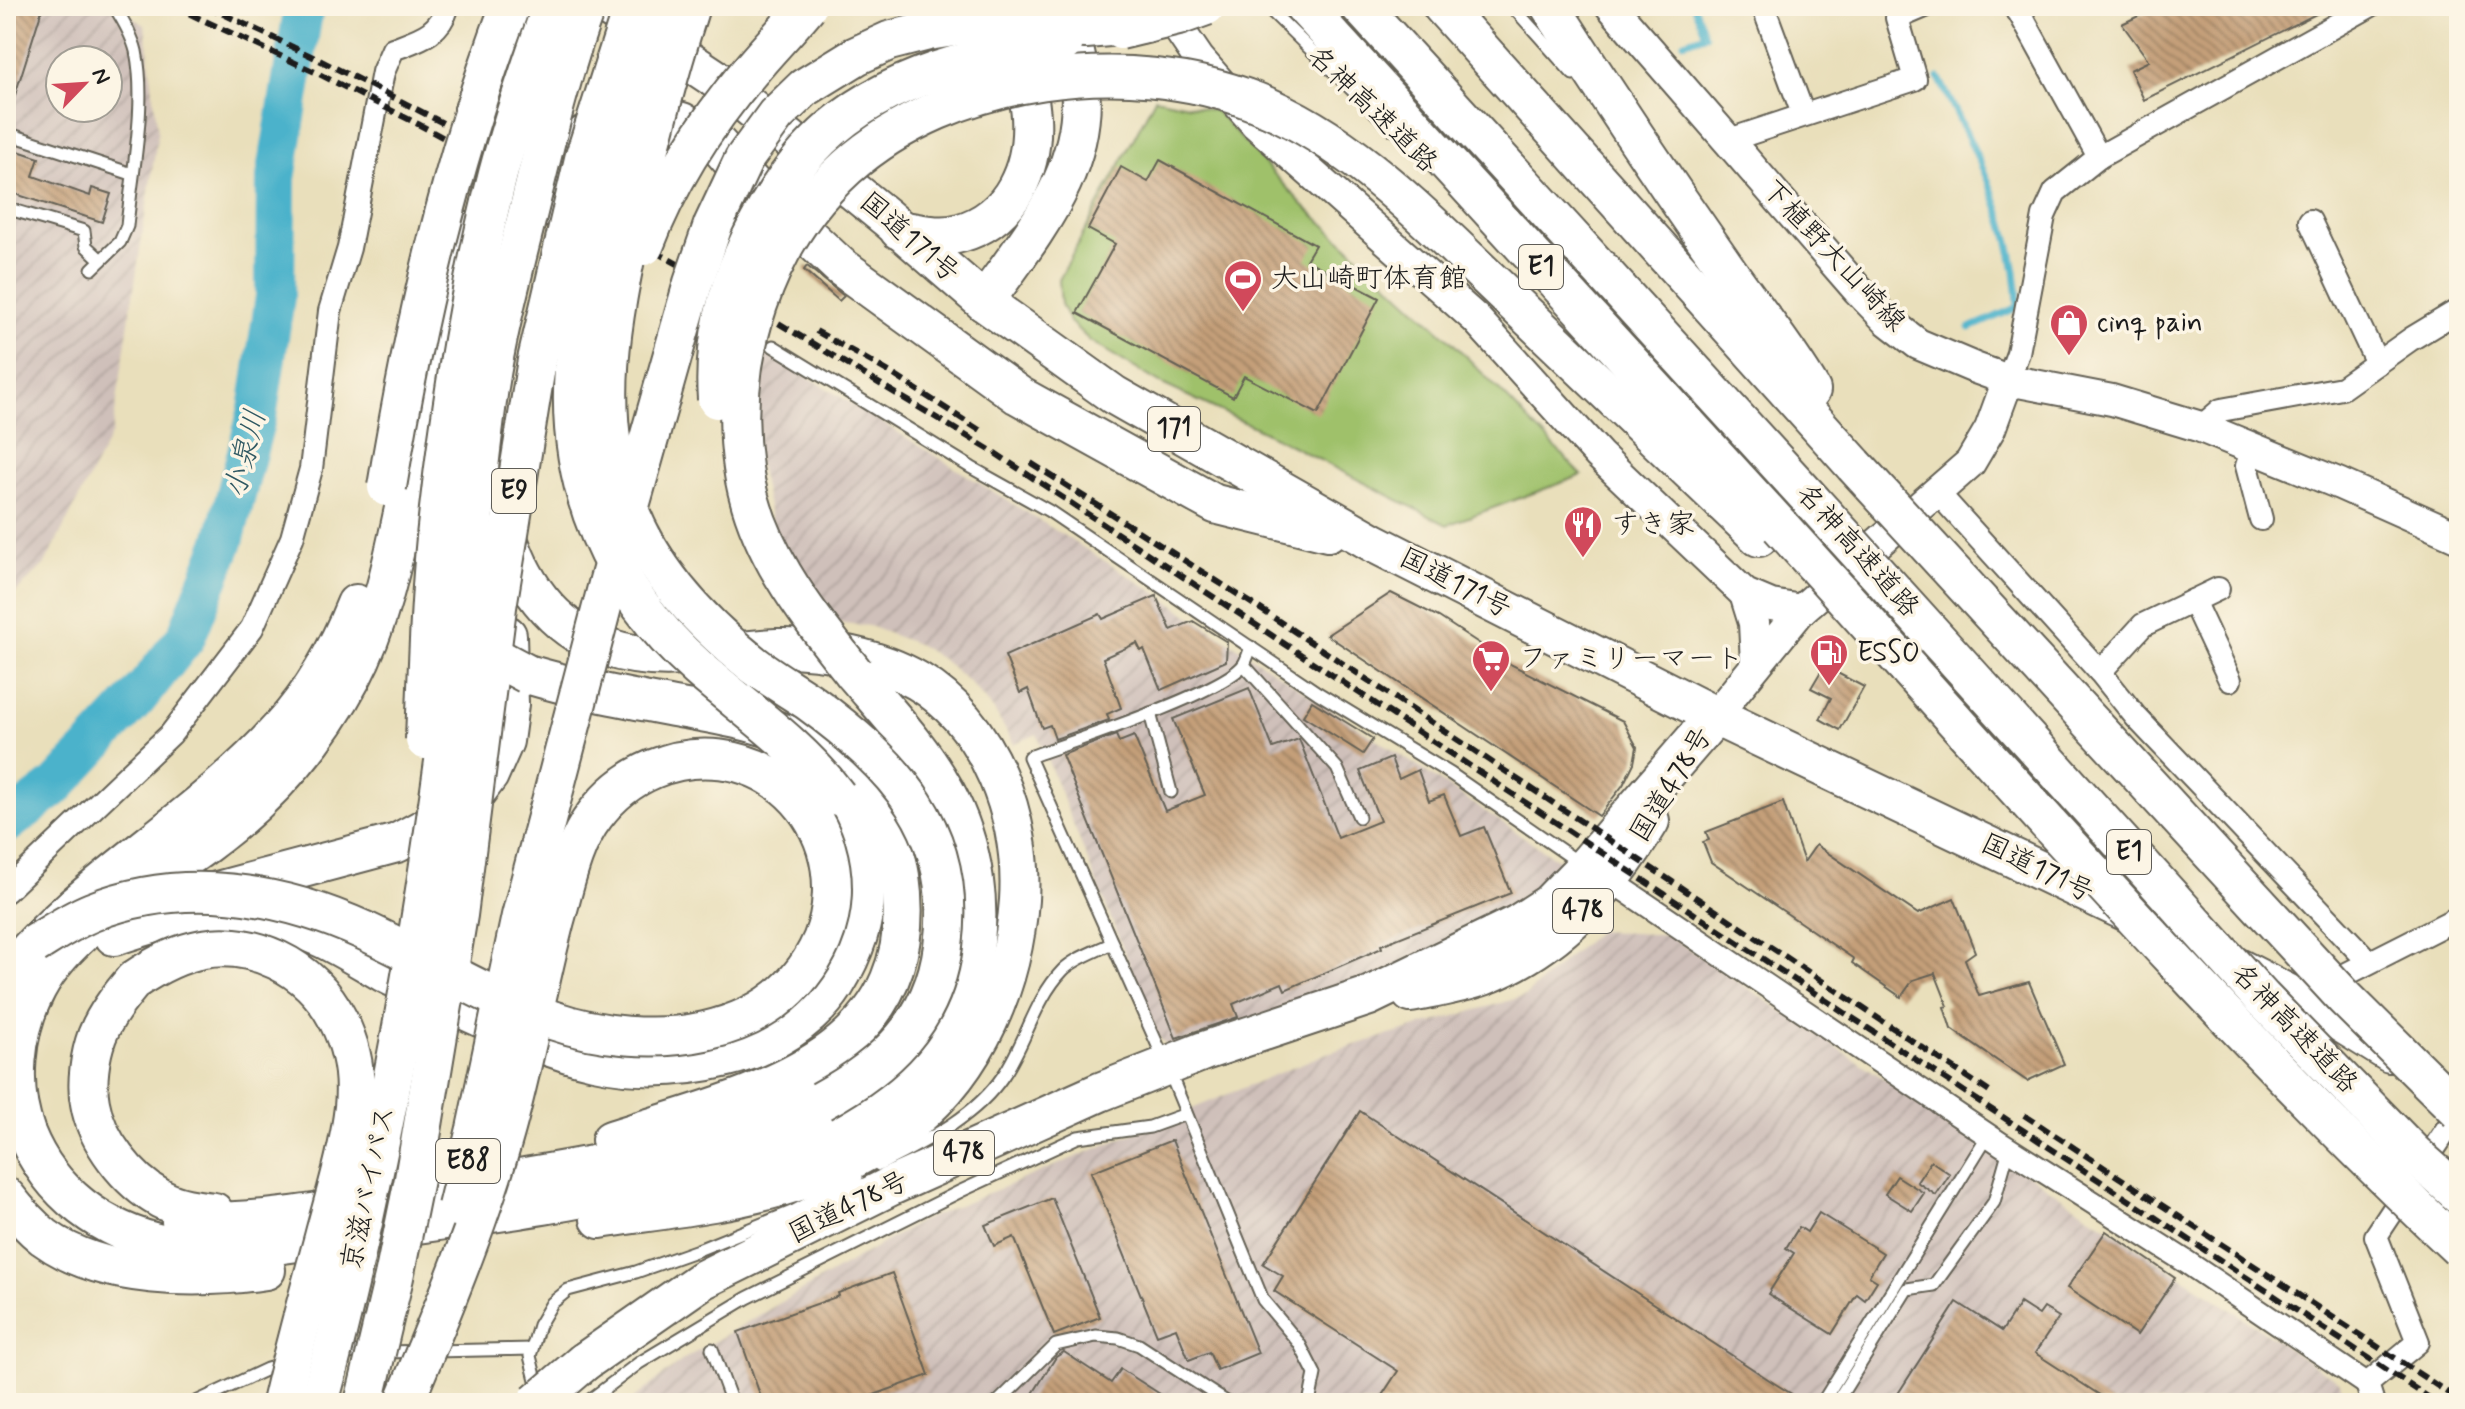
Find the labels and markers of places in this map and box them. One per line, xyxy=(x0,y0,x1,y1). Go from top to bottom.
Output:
sports icon: 大山崎町体育館 xyxy=(1222,258,1264,313)
place label: 大山崎町体育館 xyxy=(1271,261,1467,298)
shop icon: cinq pain xyxy=(2048,302,2090,357)
place label: cinq pain xyxy=(2097,305,2203,342)
restaurant icon: すき家 xyxy=(1562,504,1604,559)
place label: すき家 xyxy=(1611,507,1695,544)
fuel station icon: ESSO xyxy=(1808,632,1850,687)
place label: ESSO xyxy=(1857,635,1920,672)
supermarket icon: ファミリーマート xyxy=(1470,638,1512,693)
place label: ファミリーマート xyxy=(1519,641,1744,678)

